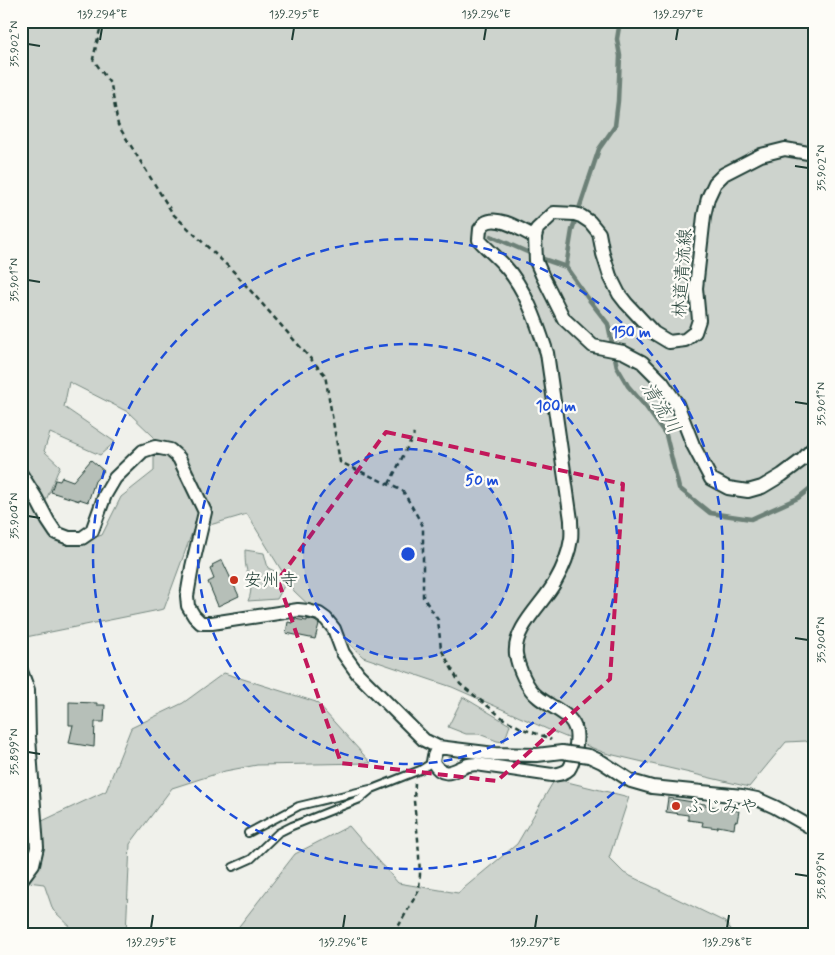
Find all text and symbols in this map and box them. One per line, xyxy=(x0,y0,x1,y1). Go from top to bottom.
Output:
text: 139.294°E xyxy=(77,7,127,23)
text: 139.295°E xyxy=(269,7,319,23)
text: 139.296°E xyxy=(461,7,511,23)
text: 139.297°E xyxy=(653,7,703,23)
text: 35.902°N xyxy=(7,21,23,67)
text: 35.902°N xyxy=(814,145,830,191)
street label: 林道清流線 xyxy=(668,227,698,319)
text: 35.901°N xyxy=(7,258,23,302)
text: 150 m xyxy=(611,323,651,343)
water label: 清流川 xyxy=(635,377,686,439)
text: 35.901°N xyxy=(814,382,830,426)
text: 100 m xyxy=(536,397,576,417)
text: 50 m xyxy=(465,471,499,491)
text: 35.900°N xyxy=(7,493,23,539)
centre of rings xyxy=(399,545,417,563)
place label: 安州寺 xyxy=(244,569,298,593)
marker: 安州寺 xyxy=(228,574,240,586)
text: 35.900°N xyxy=(814,617,830,663)
text: 35.899°N xyxy=(7,729,23,775)
place label: ふじみや xyxy=(686,795,758,819)
marker: ふじみや xyxy=(670,800,682,812)
text: 35.899°N xyxy=(814,853,830,899)
text: 139.295°E xyxy=(126,935,176,951)
text: 139.296°E xyxy=(318,935,368,951)
text: 139.297°E xyxy=(510,935,560,951)
text: 139.298°E xyxy=(702,935,752,951)

